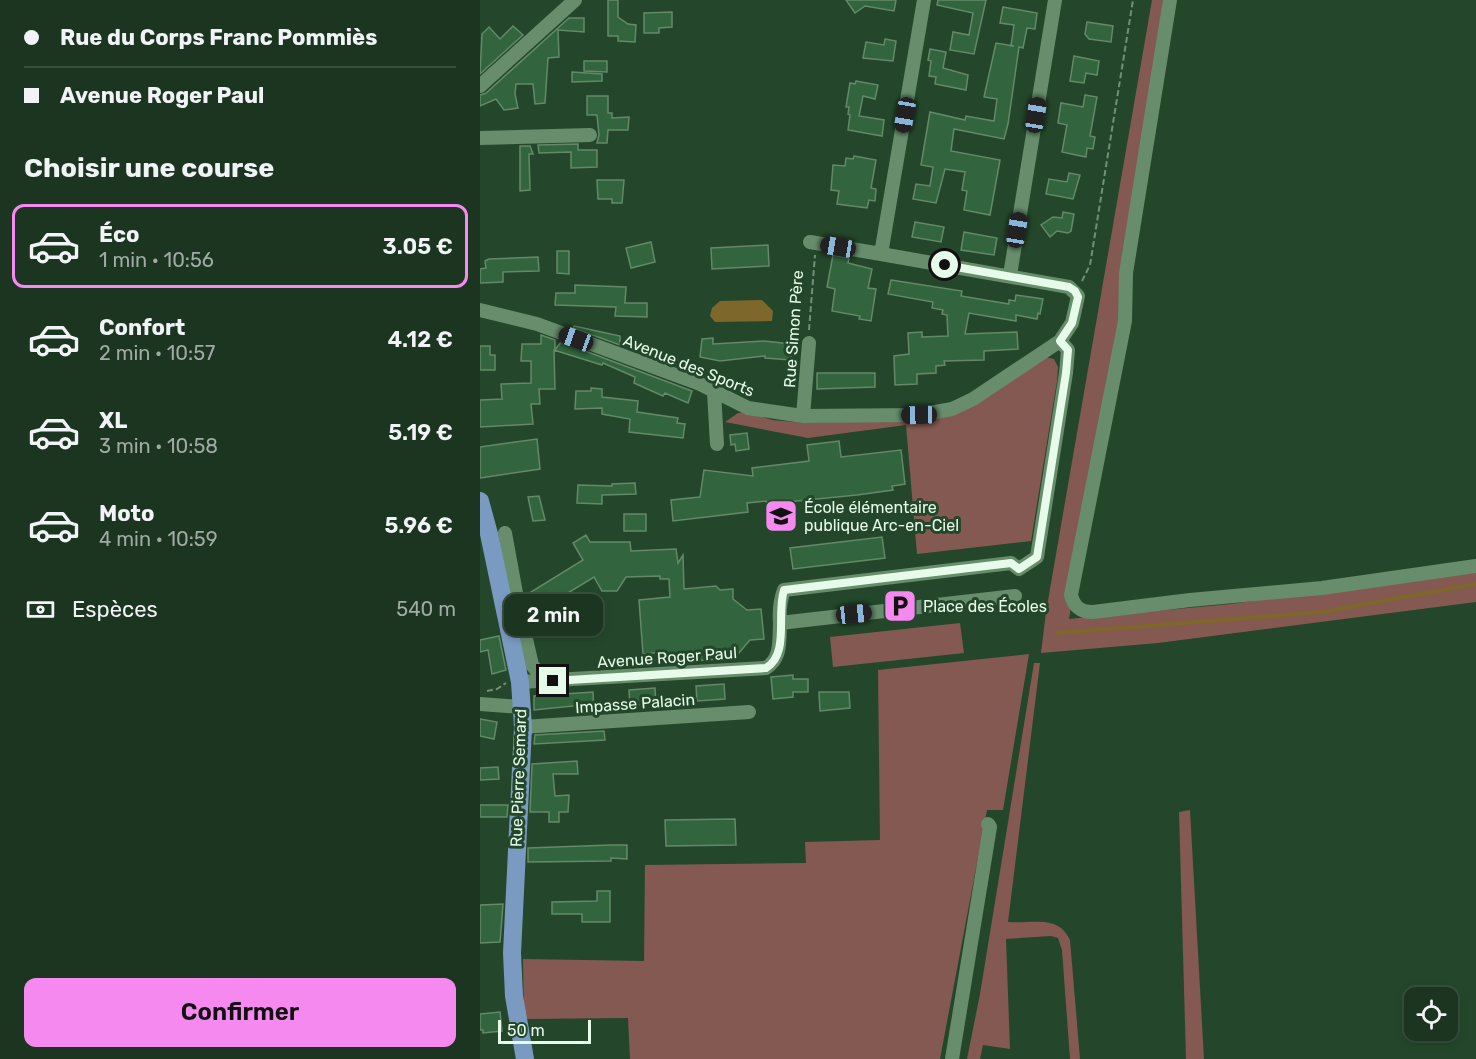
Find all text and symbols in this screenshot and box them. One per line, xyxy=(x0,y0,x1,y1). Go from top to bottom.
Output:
text: Rue du Corps Franc Pommiès xyxy=(60,24,377,51)
text: Avenue Roger Paul xyxy=(60,82,264,109)
car xyxy=(893,96,917,134)
car xyxy=(1024,96,1048,134)
text: Choisir une course xyxy=(24,152,274,184)
car xyxy=(1005,211,1029,249)
icon: car xyxy=(27,219,81,273)
text: Éco xyxy=(99,221,139,248)
text: 3.05 € xyxy=(382,233,453,260)
car xyxy=(819,235,857,259)
text: 1 min · 10:56 xyxy=(99,248,214,272)
route start xyxy=(931,251,958,278)
street label: Rue Simon Père xyxy=(780,270,807,388)
icon: car xyxy=(27,312,81,366)
text: Confort xyxy=(99,314,185,341)
car xyxy=(556,324,596,354)
text: 4.12 € xyxy=(388,326,453,353)
street label: Avenue des Sports xyxy=(620,330,757,400)
text: 2 min · 10:57 xyxy=(99,341,215,365)
icon: car xyxy=(27,405,81,459)
car xyxy=(901,406,937,424)
text: XL xyxy=(99,407,127,434)
text: 5.19 € xyxy=(388,419,453,446)
text: 3 min · 10:58 xyxy=(99,434,218,458)
icon: car xyxy=(27,498,81,552)
school or university icon: École élémentaire publique Arc-en-Ciel xyxy=(763,498,799,534)
place label: École élémentaire publique Arc-en-Ciel xyxy=(804,498,959,535)
text: Moto xyxy=(99,500,154,527)
text: 5.96 € xyxy=(384,512,453,539)
text: 4 min · 10:59 xyxy=(99,527,218,551)
parking icon: Place des Écoles xyxy=(882,588,918,624)
icon: cash xyxy=(24,593,57,626)
callout: 2 min xyxy=(503,594,602,636)
text: Espèces xyxy=(72,596,158,623)
text: 540 m xyxy=(396,597,456,621)
place label: Place des Écoles xyxy=(923,597,1047,616)
text: 2 min xyxy=(527,603,580,627)
car xyxy=(835,603,873,625)
street label: Avenue Roger Paul xyxy=(596,643,738,672)
route end xyxy=(539,667,566,694)
street label: Impasse Palacin xyxy=(574,690,696,717)
street label: Rue Pierre Semard xyxy=(507,709,530,848)
button: Confirmer xyxy=(24,978,456,1047)
map controls xyxy=(1404,987,1458,1041)
button: locate xyxy=(1404,987,1458,1041)
scale bar xyxy=(498,1017,591,1044)
text: 50 m xyxy=(507,1021,545,1040)

